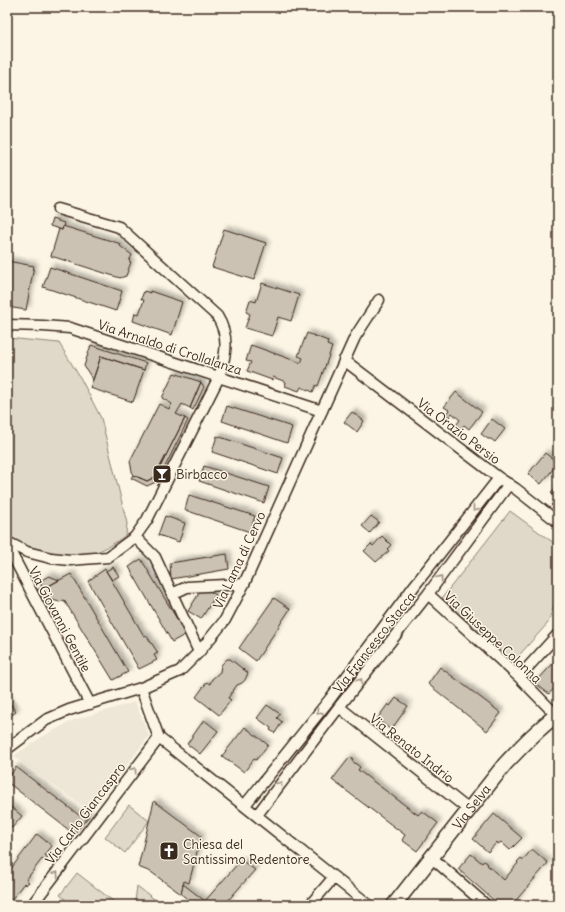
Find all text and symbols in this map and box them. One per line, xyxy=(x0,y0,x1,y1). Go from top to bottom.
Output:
street label: Via Arnaldo di Crollalanza xyxy=(96,316,244,379)
street label: Via Orazio Persio xyxy=(414,395,504,468)
bar icon: Birbacco xyxy=(151,463,173,485)
place label: Birbacco xyxy=(176,466,228,483)
one-way arrow xyxy=(473,504,480,511)
street label: Via Lama di Cervo xyxy=(209,509,269,612)
street label: Via Giovanni Gentile xyxy=(25,564,95,675)
one-way arrow xyxy=(435,576,442,583)
street label: Via Francesco Stacca xyxy=(330,588,419,696)
street label: Via Giuseppe Colonna xyxy=(440,588,545,687)
one-way arrow xyxy=(355,678,362,685)
one-way arrow xyxy=(317,707,324,715)
street label: Via Renato Indrio xyxy=(366,710,457,787)
street label: Via Carlo Giancaspro xyxy=(42,759,129,868)
one-way arrow xyxy=(129,768,136,775)
one-way arrow xyxy=(275,781,282,788)
street label: Via Selva xyxy=(449,781,495,833)
place label: Chiesa del Santissimo Redentore xyxy=(183,836,310,868)
church icon: Chiesa del Santissimo Redentore xyxy=(158,840,180,862)
one-way arrow xyxy=(51,871,58,878)

